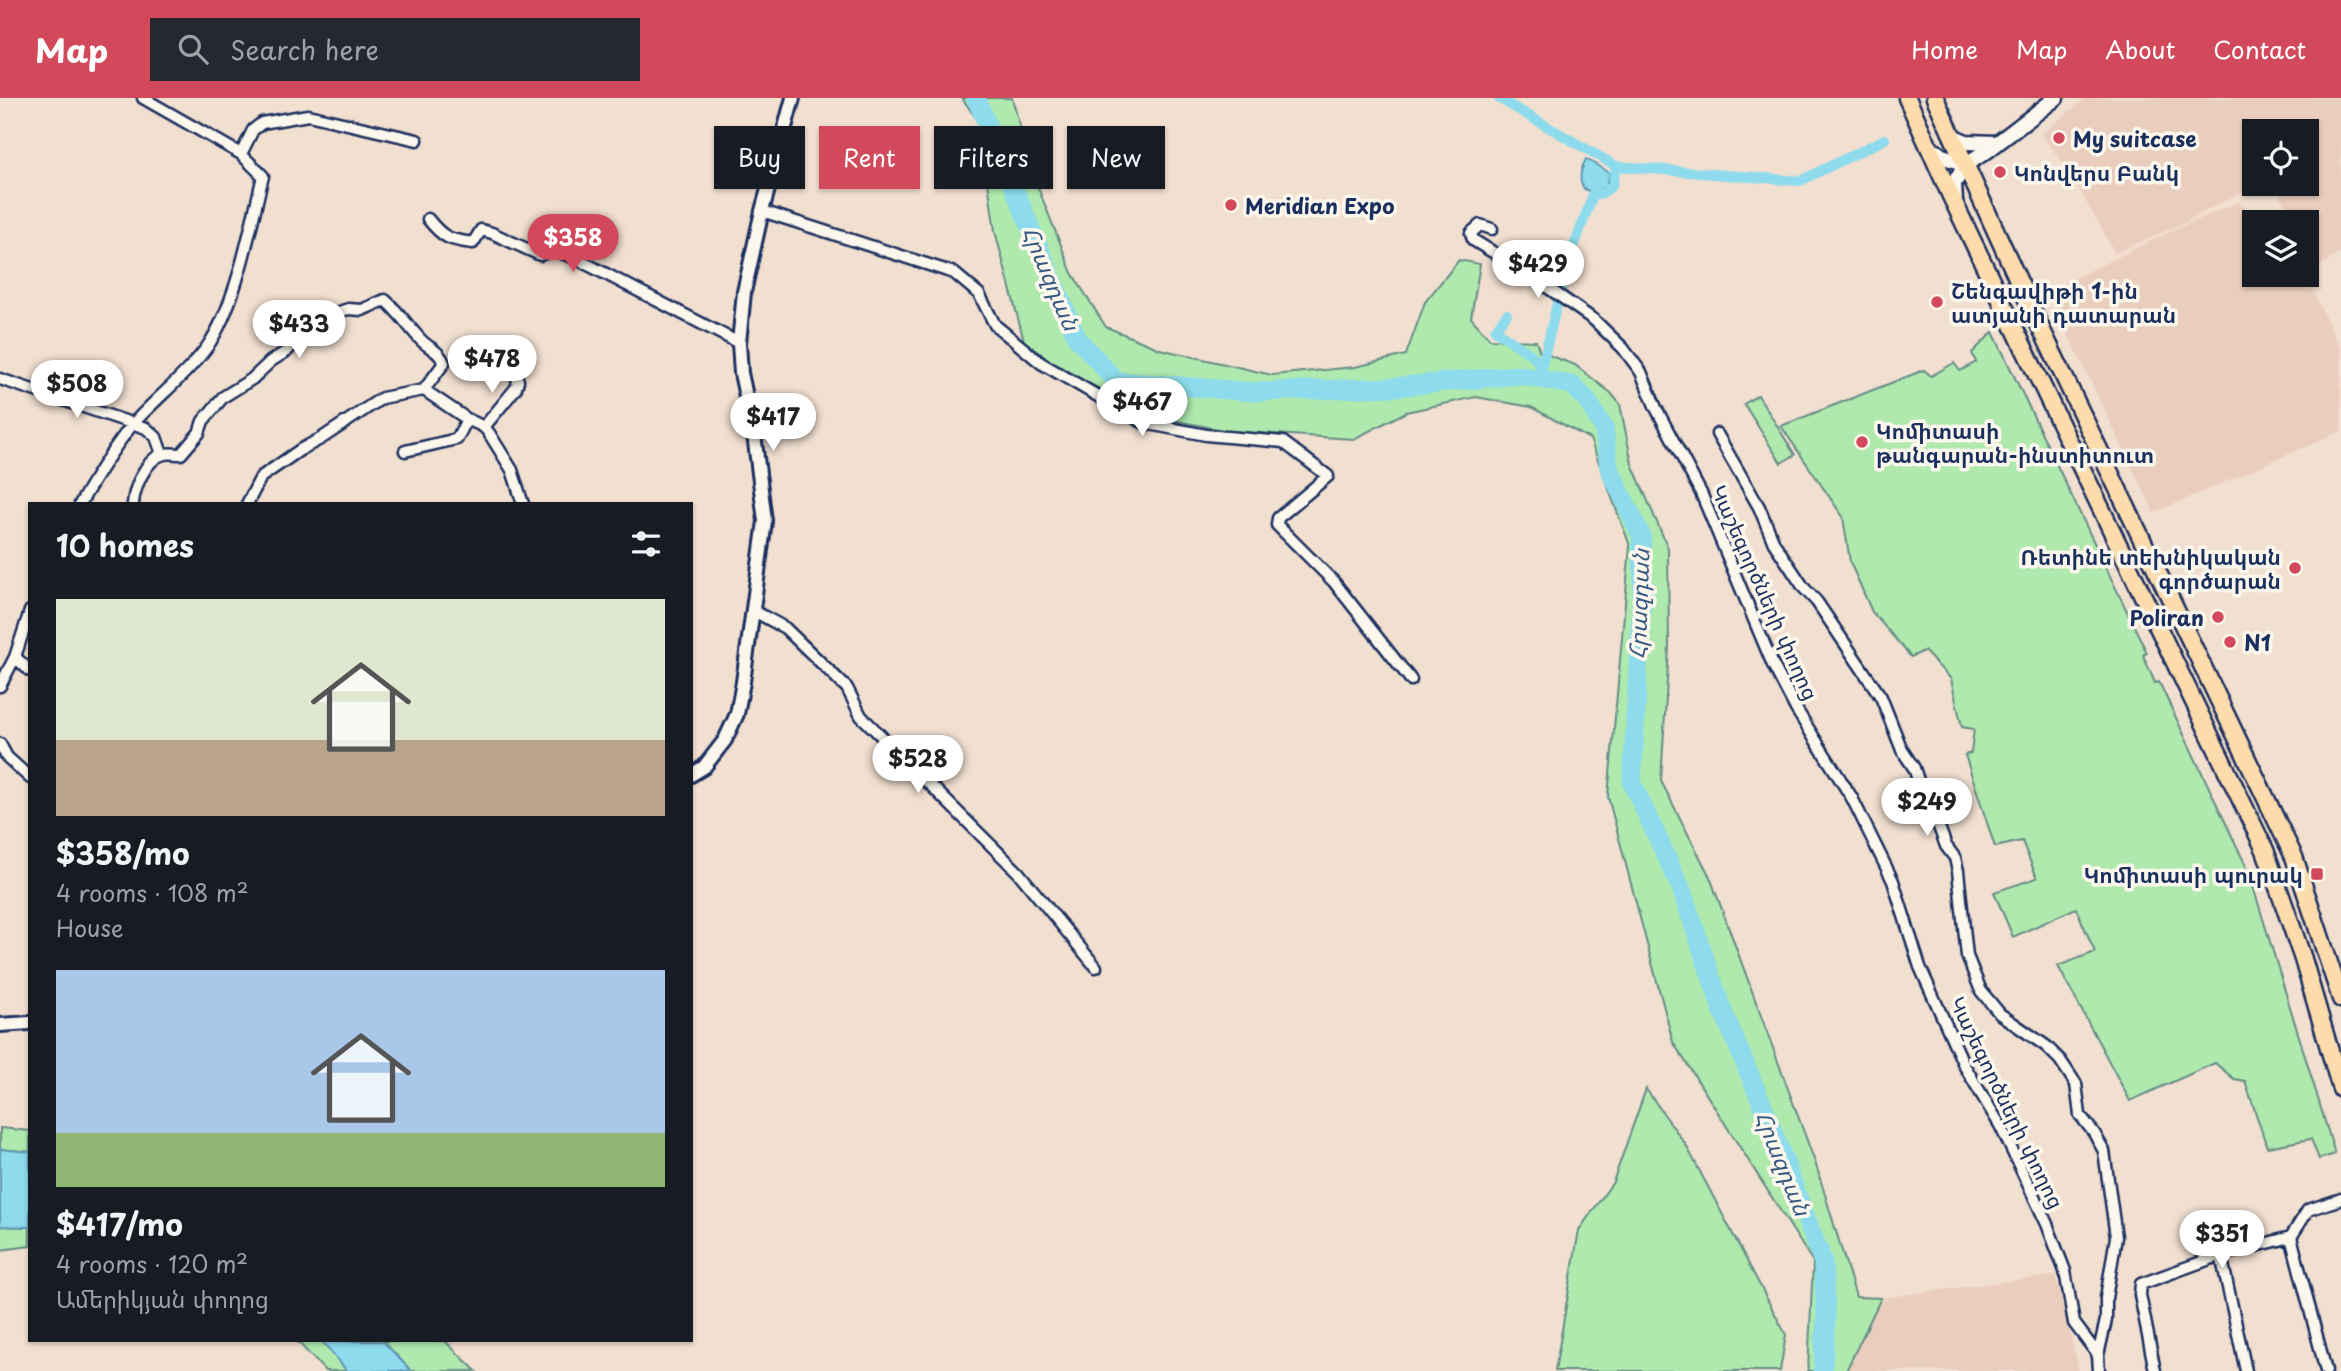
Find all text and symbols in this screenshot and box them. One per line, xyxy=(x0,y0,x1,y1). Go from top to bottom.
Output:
search box xyxy=(150,18,640,81)
text: Map xyxy=(35,24,108,74)
icon: search xyxy=(174,30,212,68)
text: Search here xyxy=(230,30,379,69)
text: Home xyxy=(1911,31,1978,67)
text: Map xyxy=(2016,31,2067,67)
text: About xyxy=(2105,31,2175,67)
text: Contact xyxy=(2213,31,2306,67)
map controls xyxy=(2242,119,2319,287)
button: locate xyxy=(2242,119,2319,196)
place label: My suitcase xyxy=(2073,122,2197,154)
chip: Buy xyxy=(714,126,805,189)
chip: Rent xyxy=(819,126,920,189)
chip: Filters xyxy=(934,126,1053,189)
chip: New xyxy=(1067,126,1165,189)
marker: My suitcase xyxy=(2051,130,2067,146)
place label: Կոնվերս Բանկ xyxy=(2014,156,2179,188)
marker: Կոնվերս Բանկ xyxy=(1992,164,2008,180)
place label: Meridian Expo xyxy=(1245,189,1395,221)
marker: Meridian Expo xyxy=(1223,197,1239,213)
button: layers xyxy=(2242,210,2319,287)
pin: $358 xyxy=(532,214,614,274)
text: $358 xyxy=(544,219,602,254)
water label: Հրազդան xyxy=(1014,220,1090,337)
pin: $429 xyxy=(1497,240,1579,300)
text: $429 xyxy=(1508,245,1568,280)
place label: Շենգավիթի 1-ին ատյանի դատարան xyxy=(1951,274,2176,330)
marker: Շենգավիթի 1-ին ատյանի դատարան xyxy=(1929,294,1945,310)
pin: $433 xyxy=(258,300,340,360)
text: $433 xyxy=(269,305,329,340)
pin: $478 xyxy=(451,336,533,395)
text: $478 xyxy=(464,340,520,375)
pin: $508 xyxy=(36,360,118,420)
text: $508 xyxy=(47,365,107,400)
pin: $467 xyxy=(1101,378,1183,438)
text: $467 xyxy=(1112,383,1172,418)
pin: $417 xyxy=(732,394,814,453)
text: $417 xyxy=(746,398,800,433)
place label: Կոմիտասի թանգարան-ինստիտուտ xyxy=(1876,414,2154,470)
marker: Կոմիտասի թանգարան-ինստիտուտ xyxy=(1854,434,1870,450)
street label: Կաշեգործների փողոց xyxy=(1704,479,1828,705)
text: 10 homes xyxy=(56,522,194,567)
icon: filters xyxy=(627,525,665,563)
place label: Ռետինե տեխնիկական գործարան xyxy=(2021,540,2281,596)
water label: Հրազդան xyxy=(1619,547,1657,660)
marker: Ռետինե տեխնիկական գործարան xyxy=(2287,560,2303,576)
place label: Poliran xyxy=(2130,601,2204,633)
marker: Poliran xyxy=(2210,609,2226,625)
place label: N1 xyxy=(2244,626,2271,658)
marker: N1 xyxy=(2222,634,2238,650)
icon: home xyxy=(298,644,424,770)
pin: $528 xyxy=(877,736,959,795)
text: $528 xyxy=(888,740,948,775)
pin: $249 xyxy=(1886,778,1968,838)
text: $249 xyxy=(1897,783,1957,818)
text: $358/mo xyxy=(56,830,190,875)
place label: Կոմիտասի պուրակ xyxy=(2084,858,2303,890)
marker: Կոմիտասի պուրակ xyxy=(2309,866,2325,882)
text: 4 rooms · 108 m² xyxy=(56,875,249,910)
text: House xyxy=(56,910,123,945)
street label: Կաշեգործների փողոց xyxy=(1943,990,2073,1214)
icon: home xyxy=(298,1015,424,1141)
water label: Հրազդան xyxy=(1747,1105,1821,1222)
text: $417/mo xyxy=(56,1201,183,1246)
pin: $351 xyxy=(2181,1210,2263,1270)
text: $351 xyxy=(2195,1215,2249,1250)
text: 4 rooms · 120 m² xyxy=(56,1246,248,1281)
text: Ամերիկյան փողոց xyxy=(56,1281,269,1316)

